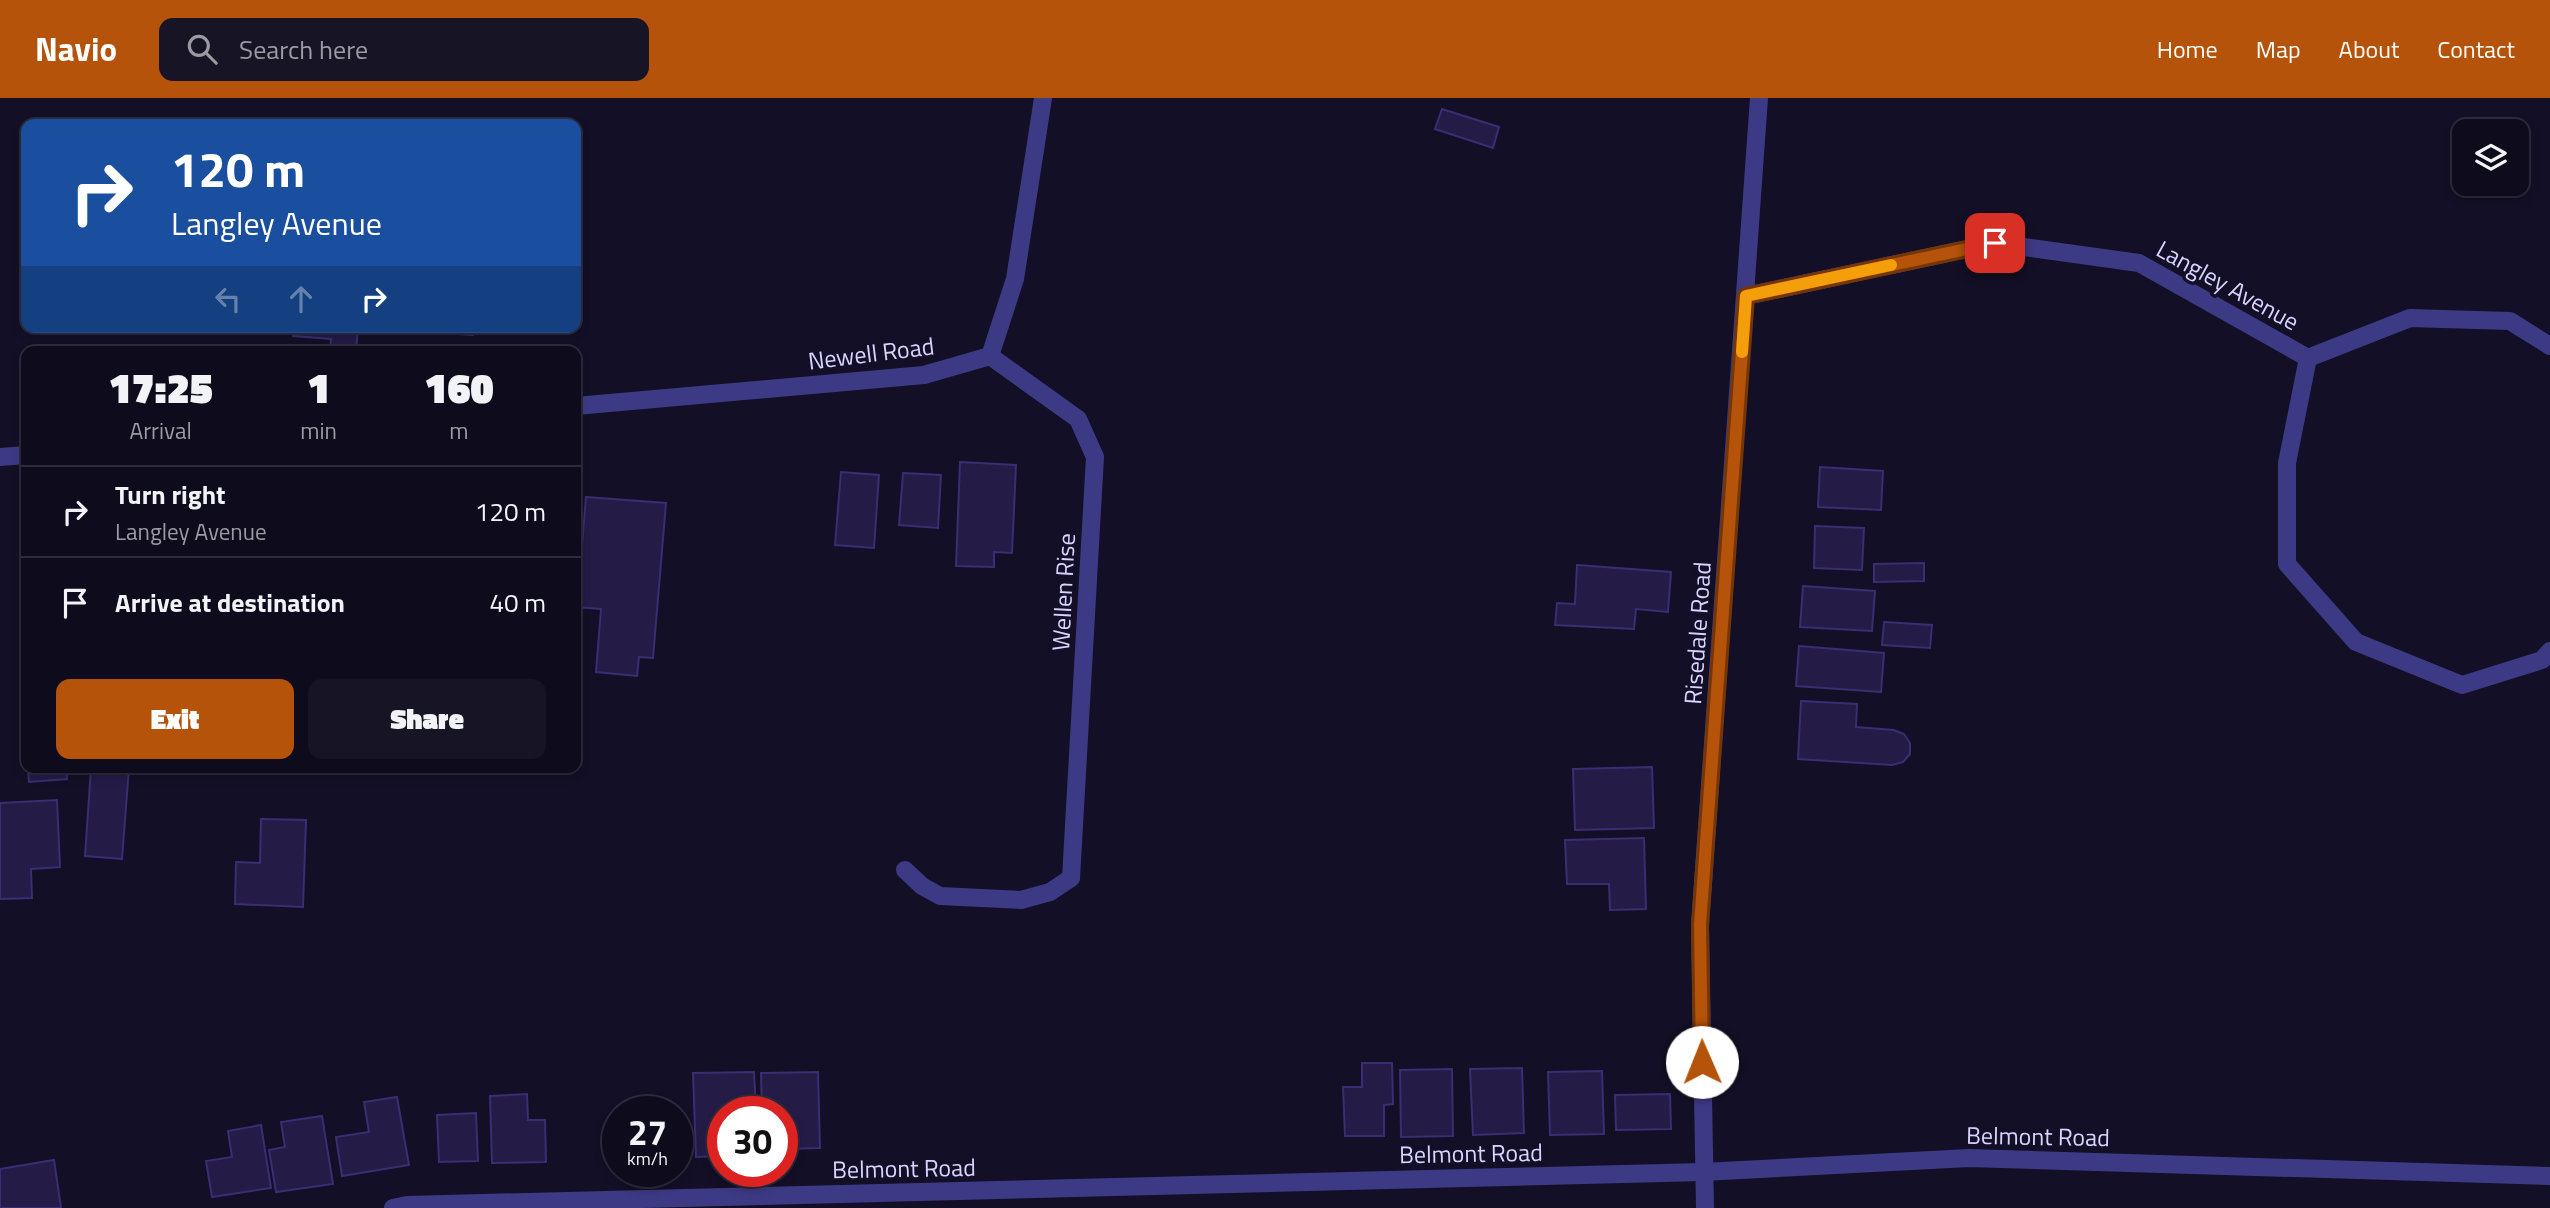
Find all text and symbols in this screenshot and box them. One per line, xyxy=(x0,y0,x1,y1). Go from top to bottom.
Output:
search box xyxy=(159,18,649,81)
text: Navio xyxy=(35,24,117,74)
icon: search xyxy=(183,30,221,68)
text: Search here xyxy=(239,30,368,69)
text: Home xyxy=(2157,31,2218,67)
text: Map xyxy=(2256,31,2301,67)
text: About xyxy=(2339,31,2399,67)
text: Contact xyxy=(2437,31,2515,67)
map controls xyxy=(2452,119,2529,196)
button: layers xyxy=(2452,119,2529,196)
text: 120 m xyxy=(171,131,305,206)
icon: right xyxy=(56,147,147,238)
text: Langley Avenue xyxy=(171,199,382,247)
pin xyxy=(1965,213,2025,273)
icon: arrive xyxy=(1976,224,2014,262)
street label: Langley Avenue xyxy=(2150,231,2306,339)
icon: left xyxy=(209,280,247,318)
icon: ahead xyxy=(282,280,320,318)
icon: right xyxy=(355,280,393,318)
street label: Newell Road xyxy=(806,327,936,379)
text: 17:25 xyxy=(108,355,213,419)
text: 1 xyxy=(307,355,330,419)
text: 160 xyxy=(424,355,494,419)
text: Arrival xyxy=(129,413,192,448)
text: min xyxy=(300,413,337,448)
text: m xyxy=(449,413,469,448)
text: Turn right xyxy=(115,475,226,514)
text: 120 m xyxy=(475,492,546,531)
icon: right xyxy=(56,493,94,531)
text: Langley Avenue xyxy=(115,514,267,549)
street label: Wellen Rise xyxy=(1042,532,1084,652)
street label: Risedale Road xyxy=(1674,560,1720,706)
text: Arrive at destination xyxy=(115,583,345,622)
text: 40 m xyxy=(489,583,546,622)
icon: arrive xyxy=(56,584,94,622)
button: Exit xyxy=(56,679,294,759)
button: Share xyxy=(308,679,546,759)
position arrow xyxy=(1665,1025,1739,1099)
speed limit sign: 30 xyxy=(707,1096,798,1187)
text: 27 xyxy=(628,1105,667,1159)
street label: Belmont Road xyxy=(1966,1117,2110,1155)
street label: Belmont Road xyxy=(1399,1134,1543,1172)
text: km/h xyxy=(627,1145,668,1172)
street label: Belmont Road xyxy=(832,1149,976,1187)

